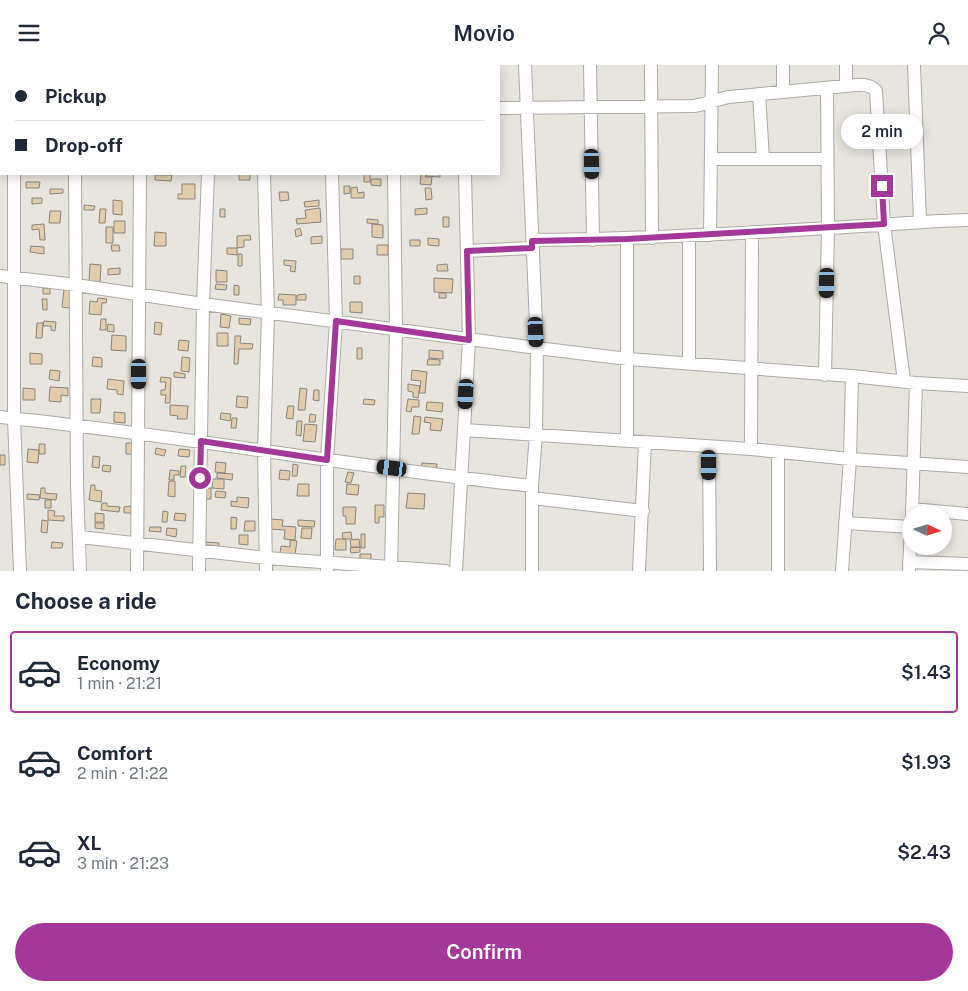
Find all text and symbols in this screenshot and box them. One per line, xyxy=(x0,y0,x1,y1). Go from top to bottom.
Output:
icon: menu xyxy=(15,19,43,47)
icon: person xyxy=(925,19,953,47)
text: Movio xyxy=(453,20,515,46)
text: Pickup xyxy=(45,85,107,107)
callout: 2 min xyxy=(841,113,923,149)
text: 2 min xyxy=(861,122,903,141)
text: Drop-off xyxy=(45,134,122,156)
car xyxy=(584,149,599,179)
route end xyxy=(871,175,893,197)
car xyxy=(819,268,834,298)
car xyxy=(527,317,544,347)
car xyxy=(131,359,146,389)
car xyxy=(457,379,474,409)
car xyxy=(701,450,716,480)
car xyxy=(376,459,407,477)
route start xyxy=(189,467,211,489)
north arrow xyxy=(902,505,952,555)
map controls xyxy=(902,505,952,555)
text: Choose a ride xyxy=(15,588,157,614)
icon: car xyxy=(17,650,62,695)
text: Economy xyxy=(77,652,160,674)
text: $1.43 xyxy=(901,661,951,683)
text: 1 min · 21:21 xyxy=(77,674,162,693)
icon: car xyxy=(17,740,62,785)
text: Comfort xyxy=(77,742,153,764)
text: $1.93 xyxy=(901,751,951,773)
text: 2 min · 21:22 xyxy=(77,764,168,783)
icon: car xyxy=(17,830,62,875)
text: XL xyxy=(77,832,102,854)
text: $2.43 xyxy=(897,841,951,863)
text: 3 min · 21:23 xyxy=(77,854,169,873)
button: Confirm xyxy=(15,923,953,981)

